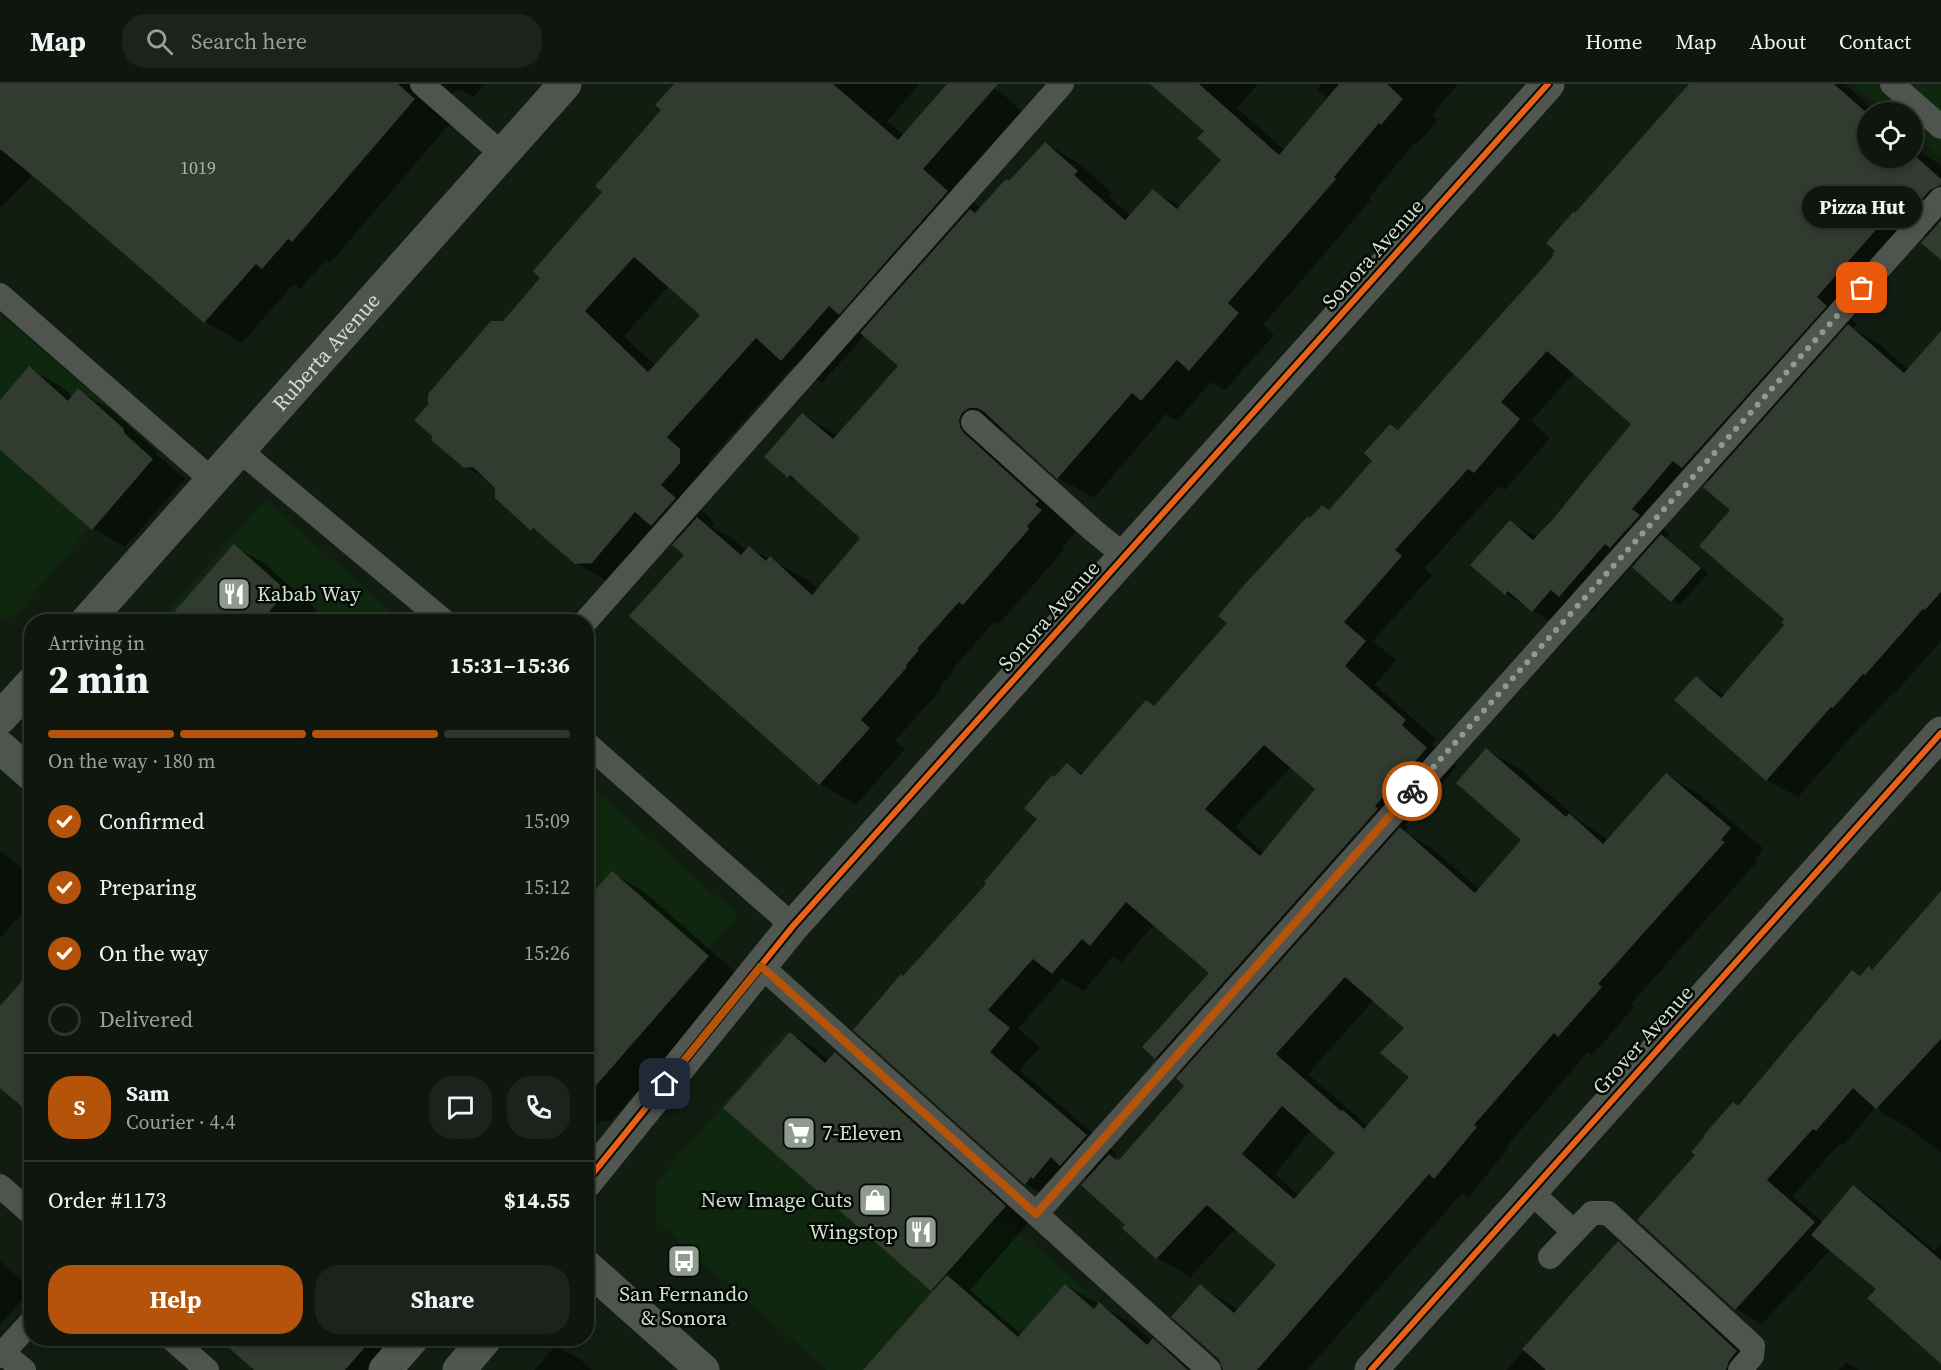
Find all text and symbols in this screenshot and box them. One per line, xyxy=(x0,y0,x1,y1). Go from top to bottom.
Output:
search box xyxy=(122,14,542,68)
text: Map xyxy=(30,22,86,60)
icon: search xyxy=(143,25,176,58)
text: Search here xyxy=(191,26,307,56)
text: Home xyxy=(1585,27,1643,56)
text: Map xyxy=(1676,27,1717,56)
text: About xyxy=(1750,27,1806,56)
text: Contact xyxy=(1839,27,1911,56)
map controls xyxy=(1857,102,1923,168)
button: locate xyxy=(1857,102,1923,168)
house number: 1019 xyxy=(180,155,216,180)
callout: Pizza Hut xyxy=(1802,186,1922,228)
street label: Sonora Avenue xyxy=(1315,192,1430,315)
text: Pizza Hut xyxy=(1819,193,1905,221)
pin xyxy=(1836,262,1887,313)
icon: bag xyxy=(1845,271,1878,304)
street label: Ruberta Avenue xyxy=(266,286,386,417)
street label: Sonora Avenue xyxy=(991,554,1106,677)
restaurant icon: Kabab Way xyxy=(216,576,252,612)
place label: Kabab Way xyxy=(257,579,361,608)
text: Arriving in xyxy=(48,629,145,657)
text: 15:31–15:36 xyxy=(450,650,570,680)
text: 2 min xyxy=(48,653,149,706)
text: On the way · 180 m xyxy=(48,747,215,775)
courier xyxy=(1382,761,1442,821)
icon: bike xyxy=(1396,775,1429,808)
icon: check xyxy=(48,805,81,838)
text: Confirmed xyxy=(99,806,204,836)
text: 15:09 xyxy=(524,807,570,835)
icon: check xyxy=(48,871,81,904)
text: Preparing xyxy=(99,872,196,902)
text: 15:12 xyxy=(524,873,570,901)
icon: check xyxy=(48,937,81,970)
text: On the way xyxy=(99,938,208,968)
text: 15:26 xyxy=(524,939,570,967)
street label: Grover Avenue xyxy=(1586,979,1700,1101)
text: Delivered xyxy=(99,1004,193,1034)
pin xyxy=(639,1058,690,1109)
icon: home xyxy=(648,1067,681,1100)
button: chat xyxy=(429,1076,492,1139)
button: phone xyxy=(507,1076,570,1139)
text: Sam xyxy=(126,1078,170,1108)
text: S xyxy=(74,1092,85,1122)
text: Courier · 4.4 xyxy=(126,1108,235,1136)
supermarket icon: 7-Eleven xyxy=(781,1115,817,1151)
place label: 7-Eleven xyxy=(822,1118,902,1147)
shop icon: New Image Cuts xyxy=(857,1182,893,1218)
text: Order #1173 xyxy=(48,1185,166,1215)
text: $14.55 xyxy=(504,1185,570,1215)
place label: New Image Cuts xyxy=(701,1185,852,1214)
restaurant icon: Wingstop xyxy=(903,1214,939,1250)
place label: Wingstop xyxy=(809,1217,898,1246)
bus stop icon: San Fernando & Sonora xyxy=(666,1243,702,1279)
button: Help xyxy=(48,1265,303,1334)
button: Share xyxy=(315,1265,570,1334)
place label: San Fernando & Sonora xyxy=(619,1279,749,1332)

